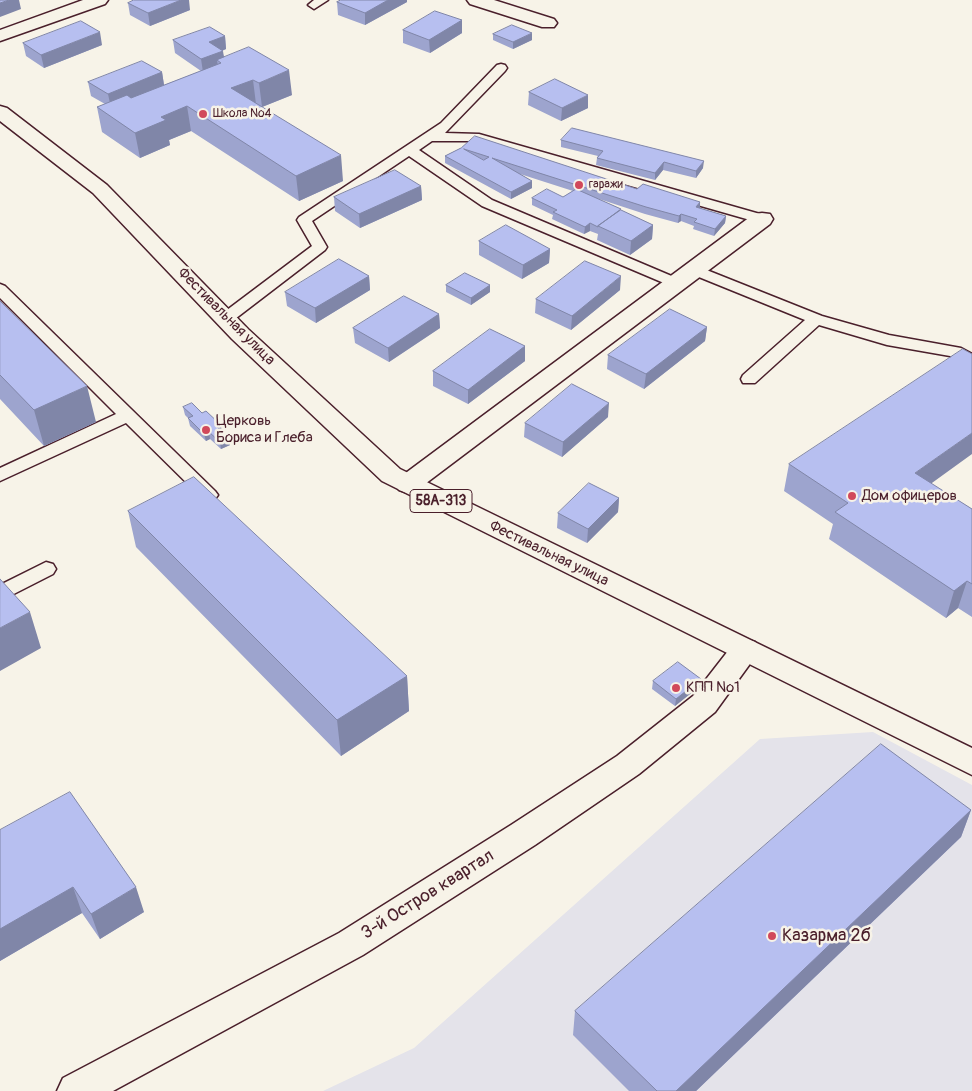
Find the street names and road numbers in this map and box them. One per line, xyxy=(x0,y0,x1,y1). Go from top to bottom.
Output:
street label: Фестивальная улица xyxy=(174,265,278,369)
road number: 58А-313 xyxy=(410,490,472,512)
street label: Фестивальная улица xyxy=(487,517,611,591)
street label: 3-й Остров квартал xyxy=(358,845,498,945)

